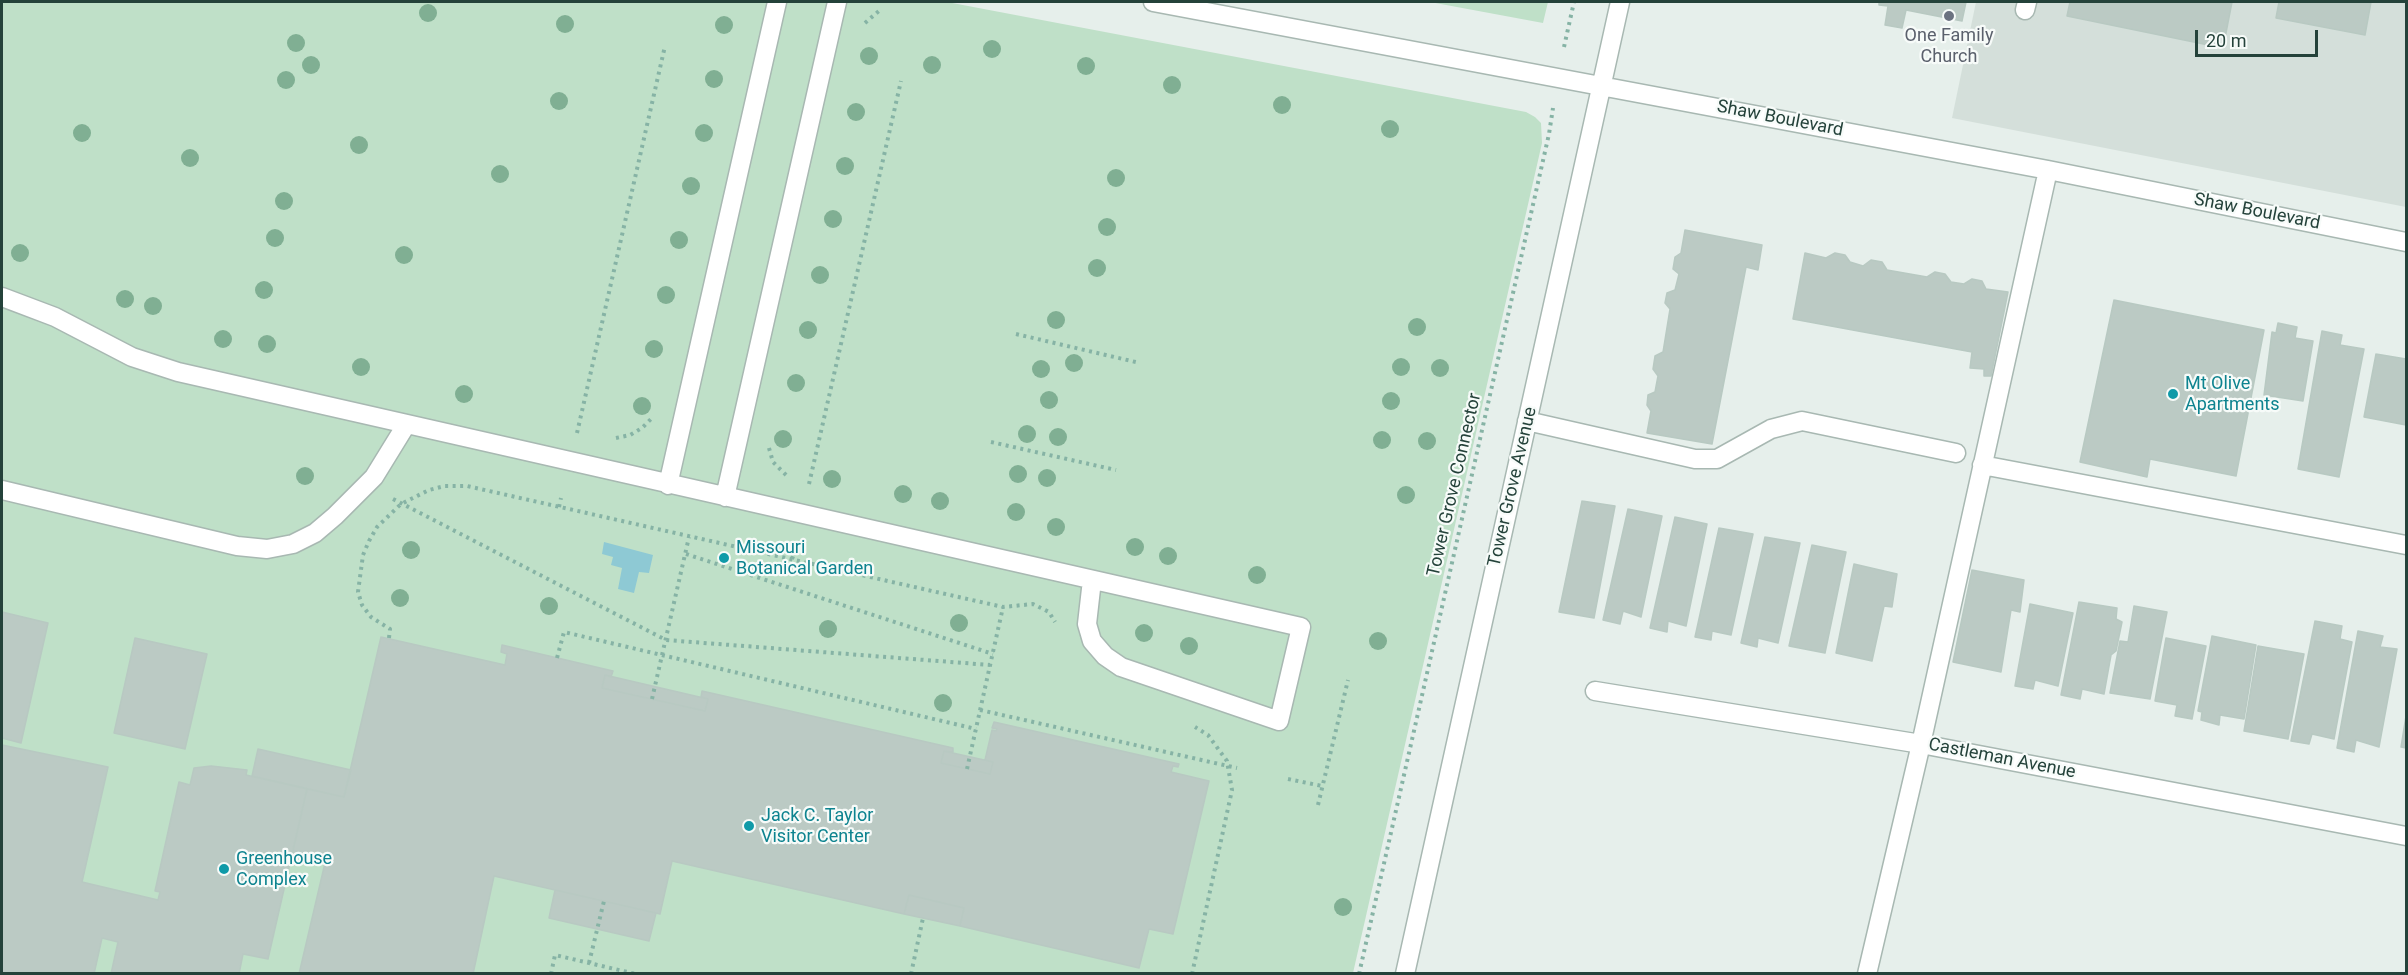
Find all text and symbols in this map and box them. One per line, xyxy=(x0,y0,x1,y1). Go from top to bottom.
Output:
marker: One Family Church xyxy=(1942,9,1956,23)
scale bar xyxy=(2198,18,2321,56)
place label: One Family Church xyxy=(1905,25,1993,68)
text: 20 m xyxy=(2206,30,2246,51)
street label: Shaw Boulevard xyxy=(1715,96,1845,142)
street label: Shaw Boulevard xyxy=(2192,189,2322,235)
place label: Mt Olive Apartments xyxy=(2185,373,2280,416)
marker: Mt Olive Apartments xyxy=(2166,387,2180,401)
street label: Tower Grove Connector xyxy=(1423,391,1487,579)
street label: Tower Grove Avenue xyxy=(1484,405,1542,569)
place label: Missouri Botanical Garden xyxy=(736,537,873,580)
marker: Missouri Botanical Garden xyxy=(717,551,731,565)
street label: Castleman Avenue xyxy=(1927,734,2077,784)
place label: Jack C. Taylor Visitor Center xyxy=(761,805,873,848)
marker: Jack C. Taylor Visitor Center xyxy=(742,819,756,833)
place label: Greenhouse Complex xyxy=(236,848,332,890)
marker: Greenhouse Complex xyxy=(217,862,231,876)

